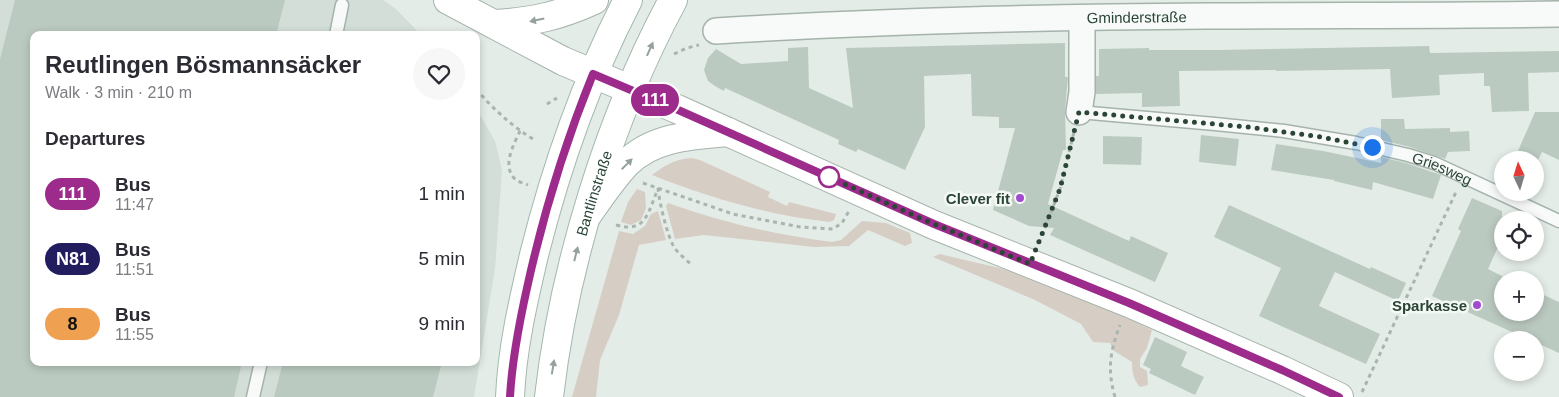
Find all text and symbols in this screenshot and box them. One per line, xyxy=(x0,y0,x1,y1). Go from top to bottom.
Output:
street label: Gminderstraße xyxy=(1087,8,1187,26)
one-way arrow xyxy=(529,16,545,24)
one-way arrow xyxy=(646,42,654,56)
button: heart xyxy=(413,48,465,100)
text: Reutlingen Bösmannsäcker xyxy=(45,51,361,78)
text: Walk · 3 min · 210 m xyxy=(45,84,192,101)
line badge: 111 xyxy=(626,84,684,116)
text: 111 xyxy=(641,90,669,110)
text: Departures xyxy=(45,128,145,149)
your location xyxy=(1360,135,1385,160)
street label: Bantlinstraße xyxy=(572,148,615,238)
street label: Griesweg xyxy=(1410,148,1475,188)
north arrow xyxy=(1494,151,1544,201)
map controls xyxy=(1494,151,1544,381)
one-way arrow xyxy=(621,158,633,170)
unlabelled marker xyxy=(818,166,840,188)
text: Bus xyxy=(115,174,151,195)
text: 1 min xyxy=(419,183,465,204)
text: 111 xyxy=(58,184,87,204)
place label: Clever fit xyxy=(946,190,1010,207)
marker: Clever fit xyxy=(1014,192,1026,204)
text: 11:47 xyxy=(115,196,154,213)
button: locate xyxy=(1494,211,1544,261)
text: Bus xyxy=(115,239,151,260)
one-way arrow xyxy=(572,247,580,262)
text: 5 min xyxy=(419,248,465,269)
text: N81 xyxy=(56,249,89,269)
text: 11:51 xyxy=(115,261,154,278)
button: + xyxy=(1494,271,1544,321)
place label: Sparkasse xyxy=(1392,297,1467,314)
marker: Sparkasse xyxy=(1471,299,1483,311)
text: Bus xyxy=(115,304,151,325)
text: 9 min xyxy=(419,313,465,334)
text: 8 xyxy=(67,314,78,334)
text: 11:55 xyxy=(115,326,154,343)
button: − xyxy=(1494,331,1544,381)
one-way arrow xyxy=(549,359,557,375)

